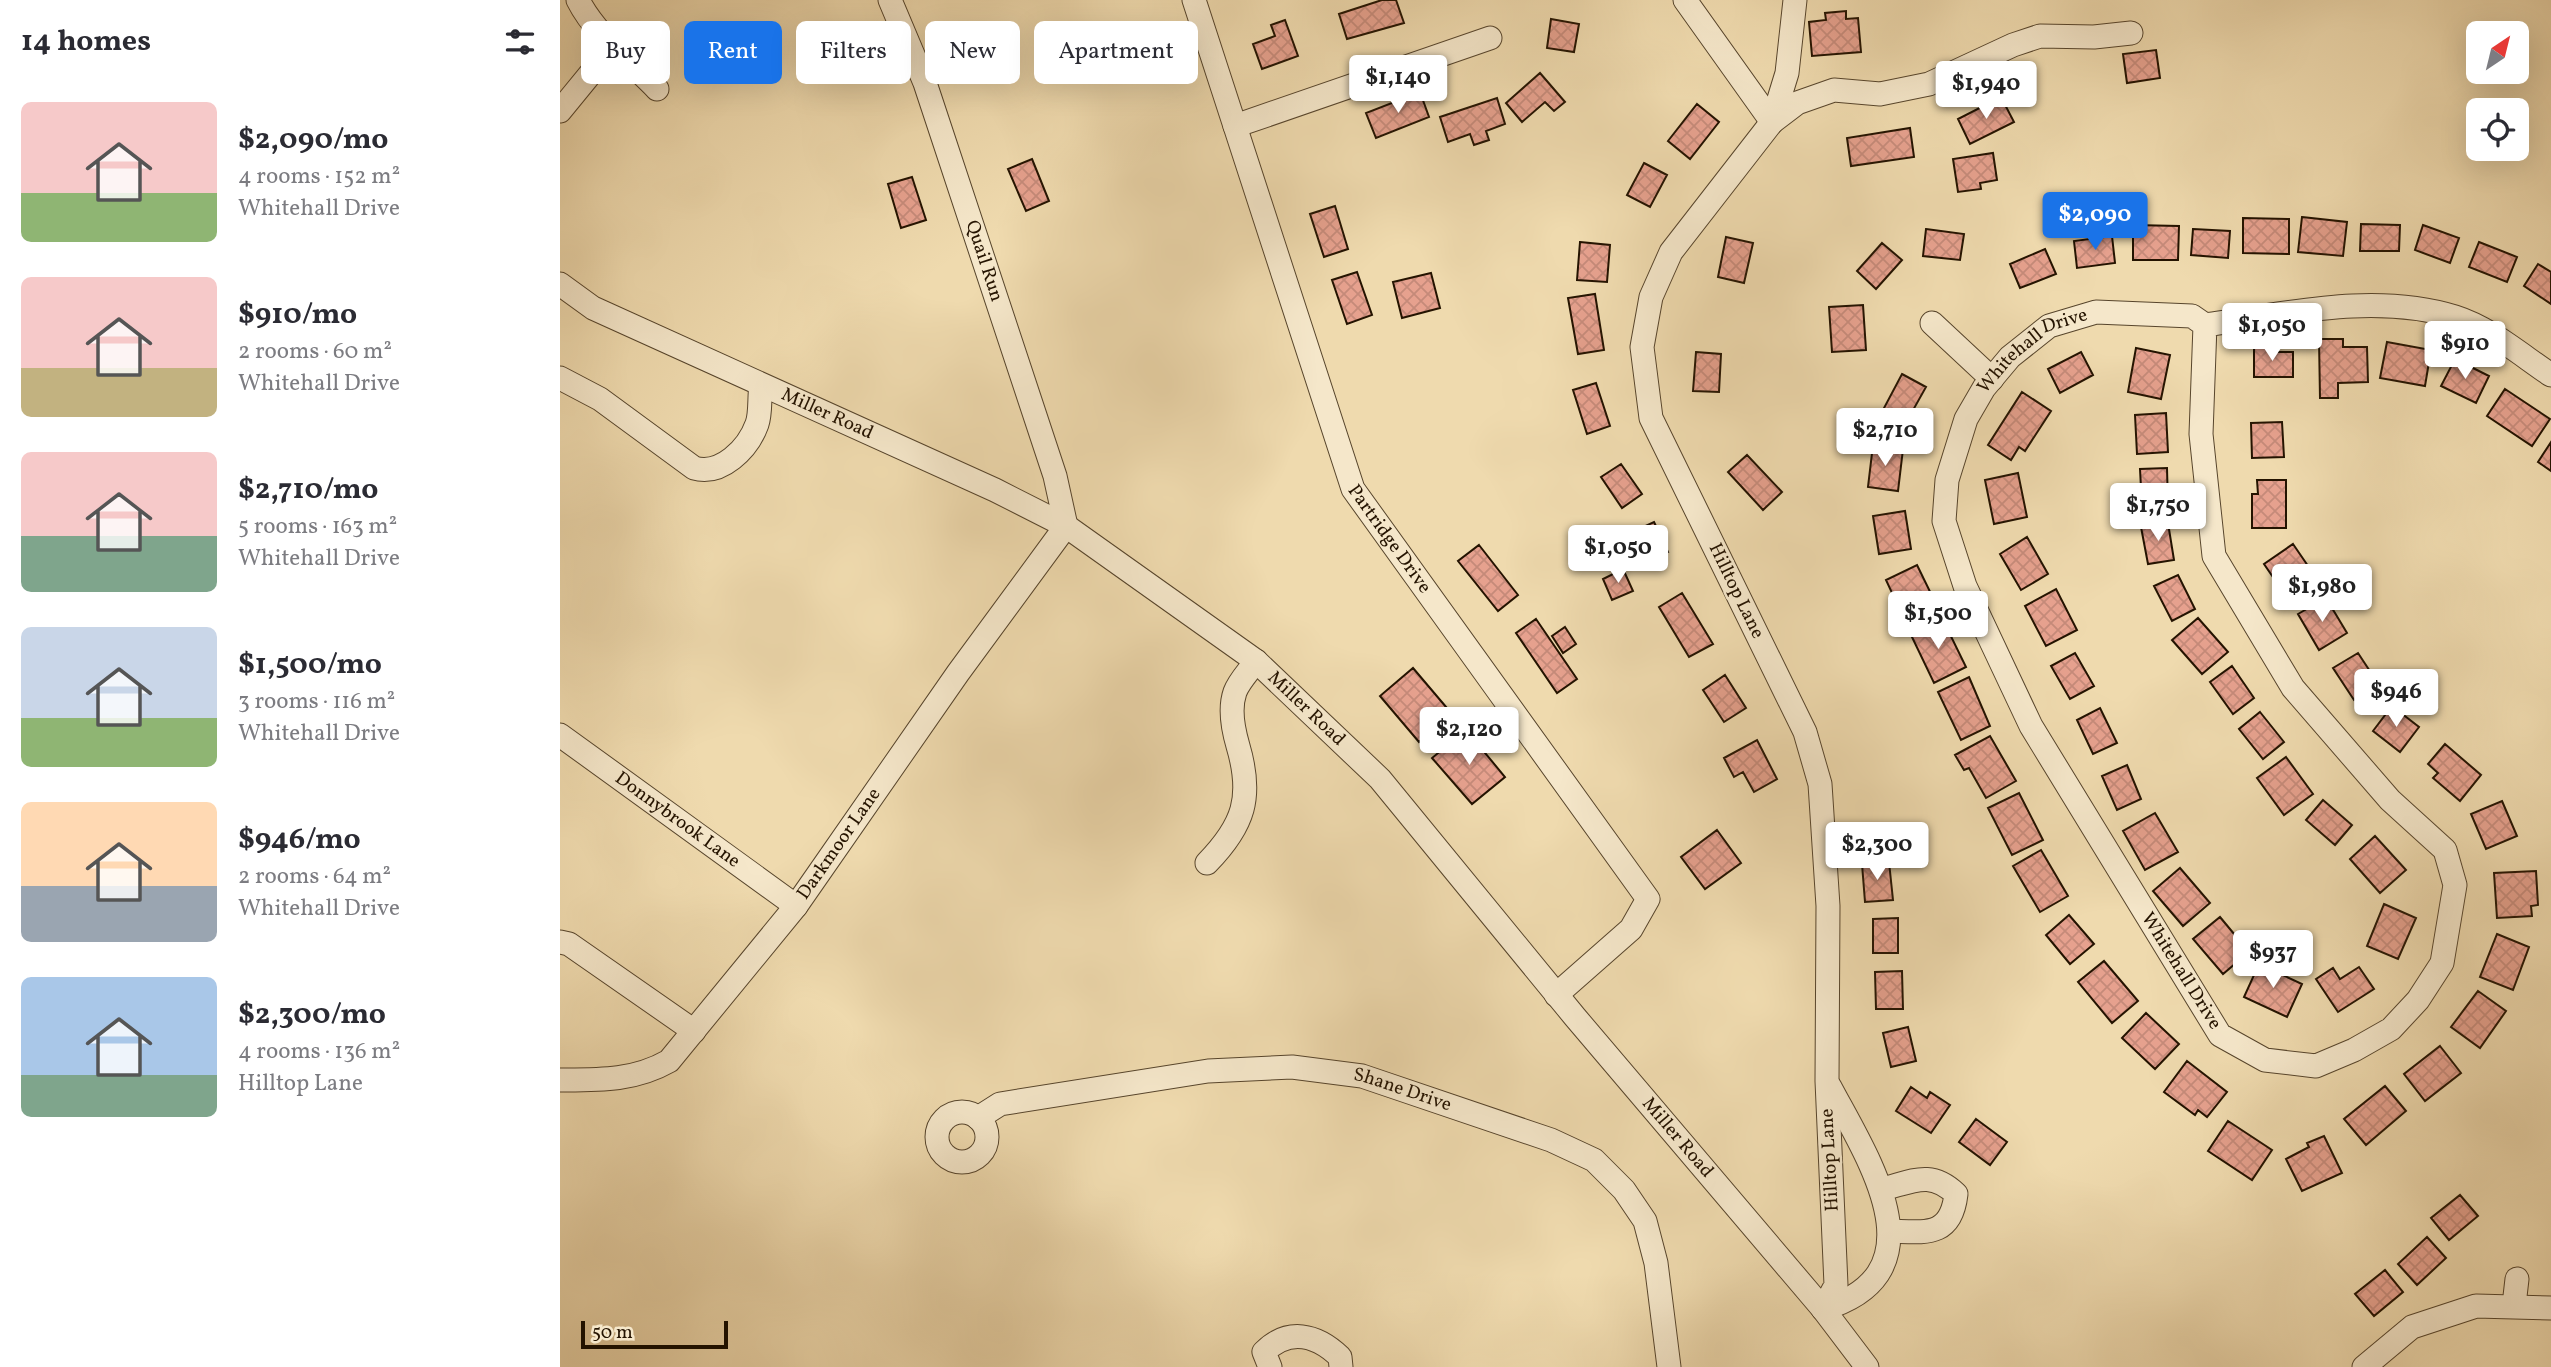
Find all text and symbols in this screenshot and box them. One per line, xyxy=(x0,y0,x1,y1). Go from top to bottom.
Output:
text: 14 homes xyxy=(21,21,151,63)
chip: Buy xyxy=(581,21,670,84)
chip: Rent xyxy=(684,21,782,84)
chip: Filters xyxy=(796,21,911,84)
chip: New xyxy=(925,21,1020,84)
chip: Apartment xyxy=(1034,21,1198,84)
north arrow xyxy=(2466,21,2529,84)
map controls xyxy=(2466,21,2529,161)
icon: filters xyxy=(501,23,539,61)
pin: $1,140 xyxy=(1341,55,1455,115)
pin: $1,940 xyxy=(1929,61,2043,121)
text: $1,140 xyxy=(1365,62,1431,94)
text: $1,940 xyxy=(1952,68,2020,100)
button: locate xyxy=(2466,98,2529,161)
text: $2,090/mo xyxy=(238,119,388,161)
icon: home xyxy=(77,130,161,214)
text: 4 rooms · 152 m² xyxy=(238,161,400,193)
pin: $2,090 xyxy=(2038,192,2152,252)
text: Whitehall Drive xyxy=(238,193,400,225)
text: $2,090 xyxy=(2059,199,2131,231)
street label: Quail Run xyxy=(959,217,1009,305)
text: $910/mo xyxy=(238,294,357,336)
street label: Whitehall Drive xyxy=(1971,302,2091,399)
pin: $1,050 xyxy=(2215,304,2329,363)
icon: home xyxy=(77,305,161,389)
text: $1,050 xyxy=(2238,310,2306,342)
pin: $910 xyxy=(2424,322,2506,381)
text: $910 xyxy=(2441,328,2489,360)
text: 2 rooms · 60 m² xyxy=(238,336,392,368)
text: Whitehall Drive xyxy=(238,368,400,400)
street label: Miller Road xyxy=(777,382,878,446)
pin: $2,710 xyxy=(1828,408,1942,468)
text: $2,710 xyxy=(1852,415,1918,447)
text: $2,710/mo xyxy=(238,469,378,511)
street label: Partridge Drive xyxy=(1341,479,1437,599)
icon: home xyxy=(77,480,161,564)
pin: $1,750 xyxy=(2101,484,2215,543)
text: $1,750 xyxy=(2126,490,2190,522)
text: 5 rooms · 163 m² xyxy=(238,511,397,543)
pin: $1,050 xyxy=(1561,526,1675,585)
text: $1,050 xyxy=(1584,532,1652,564)
street label: Hilltop Lane xyxy=(1702,539,1770,643)
text: Whitehall Drive xyxy=(238,543,400,575)
pin: $1,980 xyxy=(2265,564,2379,624)
text: $1,980 xyxy=(2288,571,2356,603)
pin: $1,500 xyxy=(1881,592,1995,651)
text: $1,500 xyxy=(1904,598,1972,630)
text: $1,500/mo xyxy=(238,644,382,686)
icon: home xyxy=(77,655,161,739)
street label: Miller Road xyxy=(1262,665,1351,752)
pin: $946 xyxy=(2355,670,2437,729)
text: $946 xyxy=(2370,676,2422,708)
text: 3 rooms · 116 m² xyxy=(238,686,395,718)
pin: $2,120 xyxy=(1412,708,1526,767)
text: $2,120 xyxy=(1436,714,1502,746)
text: Whitehall Drive xyxy=(238,718,400,750)
street label: Donnybrook Lane xyxy=(609,766,745,874)
street label: Darkmoor Lane xyxy=(791,783,887,905)
text: $946/mo xyxy=(238,819,361,861)
pin: $2,300 xyxy=(1820,822,1934,882)
text: $2,300 xyxy=(1842,829,1912,861)
icon: home xyxy=(77,830,161,914)
text: 2 rooms · 64 m² xyxy=(238,861,391,893)
text: Whitehall Drive xyxy=(238,893,400,925)
street label: Whitehall Drive xyxy=(2135,907,2227,1035)
pin: $937 xyxy=(2232,930,2314,990)
text: $937 xyxy=(2249,937,2297,969)
text: $2,300/mo xyxy=(238,994,386,1036)
icon: home xyxy=(77,1005,161,1089)
text: 4 rooms · 136 m² xyxy=(238,1036,400,1068)
street label: Shane Drive xyxy=(1352,1062,1455,1118)
text: Hilltop Lane xyxy=(238,1068,363,1100)
street label: Miller Road xyxy=(1636,1092,1719,1184)
street label: Hilltop Lane xyxy=(1814,1108,1846,1212)
scale bar xyxy=(581,1318,728,1350)
text: 50 m xyxy=(592,1320,633,1346)

